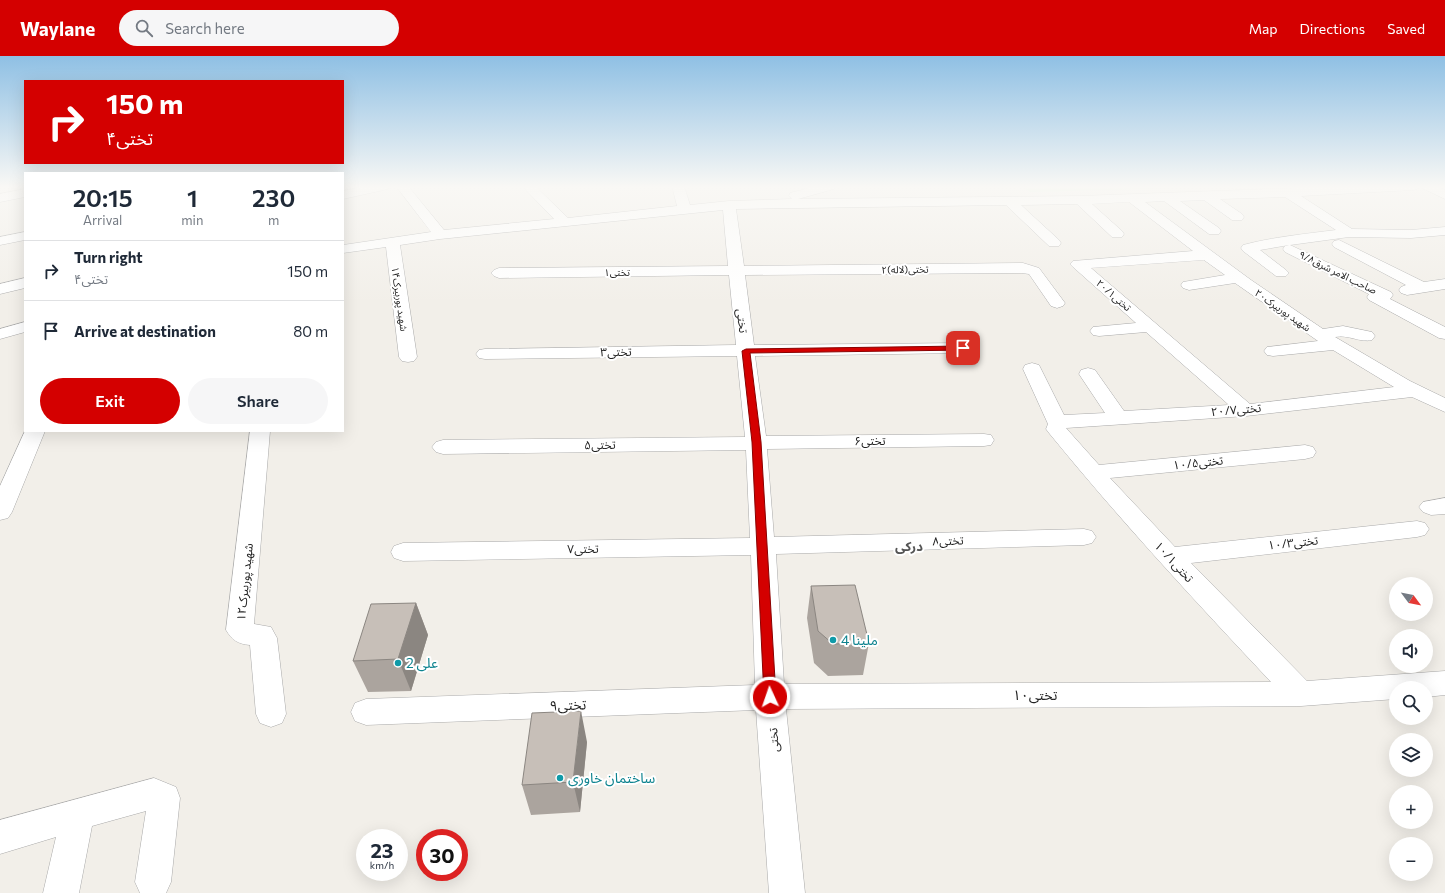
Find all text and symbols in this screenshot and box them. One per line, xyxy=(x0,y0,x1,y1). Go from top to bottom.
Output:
search box xyxy=(119,10,399,46)
text: Waylane xyxy=(20,17,95,40)
icon: search xyxy=(133,17,155,39)
text: Search here xyxy=(165,19,245,37)
text: Map xyxy=(1249,20,1278,37)
text: Directions xyxy=(1300,20,1365,37)
text: Saved xyxy=(1387,20,1425,37)
text: 150 m xyxy=(106,86,183,120)
icon: right xyxy=(40,96,92,148)
text: تختی۴ xyxy=(106,127,153,149)
text: 20:15 xyxy=(73,183,133,212)
text: 1 xyxy=(187,183,198,212)
text: 230 xyxy=(252,183,295,212)
text: Arrival xyxy=(83,212,122,228)
text: min xyxy=(181,212,203,228)
text: m xyxy=(268,212,279,228)
text: Turn right xyxy=(74,248,143,266)
street label: صاحب الامر شرق۹/۸ xyxy=(1297,248,1379,297)
icon: right xyxy=(40,260,62,282)
text: 150 m xyxy=(287,262,328,280)
street label: ۲تختی(لاله) xyxy=(881,263,929,275)
street label: شهید پوربیرک۱۴ xyxy=(388,266,410,332)
street label: تختی۱ xyxy=(604,266,630,278)
text: تختی۴ xyxy=(74,271,108,287)
street label: تختی۲۰/۱ xyxy=(1094,277,1134,313)
street label: شهید پوربیرک۲۰ xyxy=(1252,286,1313,335)
street label: تختی xyxy=(734,308,751,334)
icon: arrive xyxy=(40,320,62,342)
text: Arrive at destination xyxy=(74,322,216,340)
text: 80 m xyxy=(293,322,328,340)
pin xyxy=(946,331,980,365)
icon: arrive xyxy=(952,337,974,359)
street label: تختی۳ xyxy=(600,344,632,359)
button: Exit xyxy=(40,378,180,424)
button: Share xyxy=(188,378,328,424)
street label: تختی۲۰/۷ xyxy=(1210,400,1262,419)
street label: تختی۶ xyxy=(854,433,886,448)
street label: تختی۵ xyxy=(584,437,616,452)
street label: تختی۱۰/۵ xyxy=(1172,452,1224,473)
street label: تختی۸ xyxy=(932,532,964,549)
street label: تختی۱۰/۳ xyxy=(1267,532,1319,553)
district label: درکی xyxy=(895,538,923,554)
street label: تختی۱۰/۱ xyxy=(1152,538,1197,586)
street label: تختی۷ xyxy=(567,541,599,556)
street label: شهید پوربیرک۱۲ xyxy=(233,542,257,622)
north arrow xyxy=(1389,577,1433,621)
map controls xyxy=(1389,577,1433,881)
button: sound xyxy=(1389,629,1433,673)
place label: ملینا 4 xyxy=(841,631,878,648)
marker: ملینا 4 xyxy=(828,635,838,645)
place label: علی 2 xyxy=(406,654,438,672)
marker: علی 2 xyxy=(393,658,403,668)
position arrow xyxy=(749,676,791,718)
button: search xyxy=(1389,681,1433,725)
street label: تختی۱۰ xyxy=(1013,686,1057,704)
street label: تختی۹ xyxy=(549,695,587,715)
street label: تختی xyxy=(765,727,782,753)
button: layers xyxy=(1389,733,1433,777)
place label: ساختمان خاوری xyxy=(568,769,655,787)
marker: ساختمان خاوری xyxy=(555,773,565,783)
button: + xyxy=(1389,785,1433,829)
speed limit sign: 30 xyxy=(416,829,468,881)
button: − xyxy=(1389,837,1433,881)
text: 23 xyxy=(370,838,394,862)
text: km/h xyxy=(370,859,394,871)

